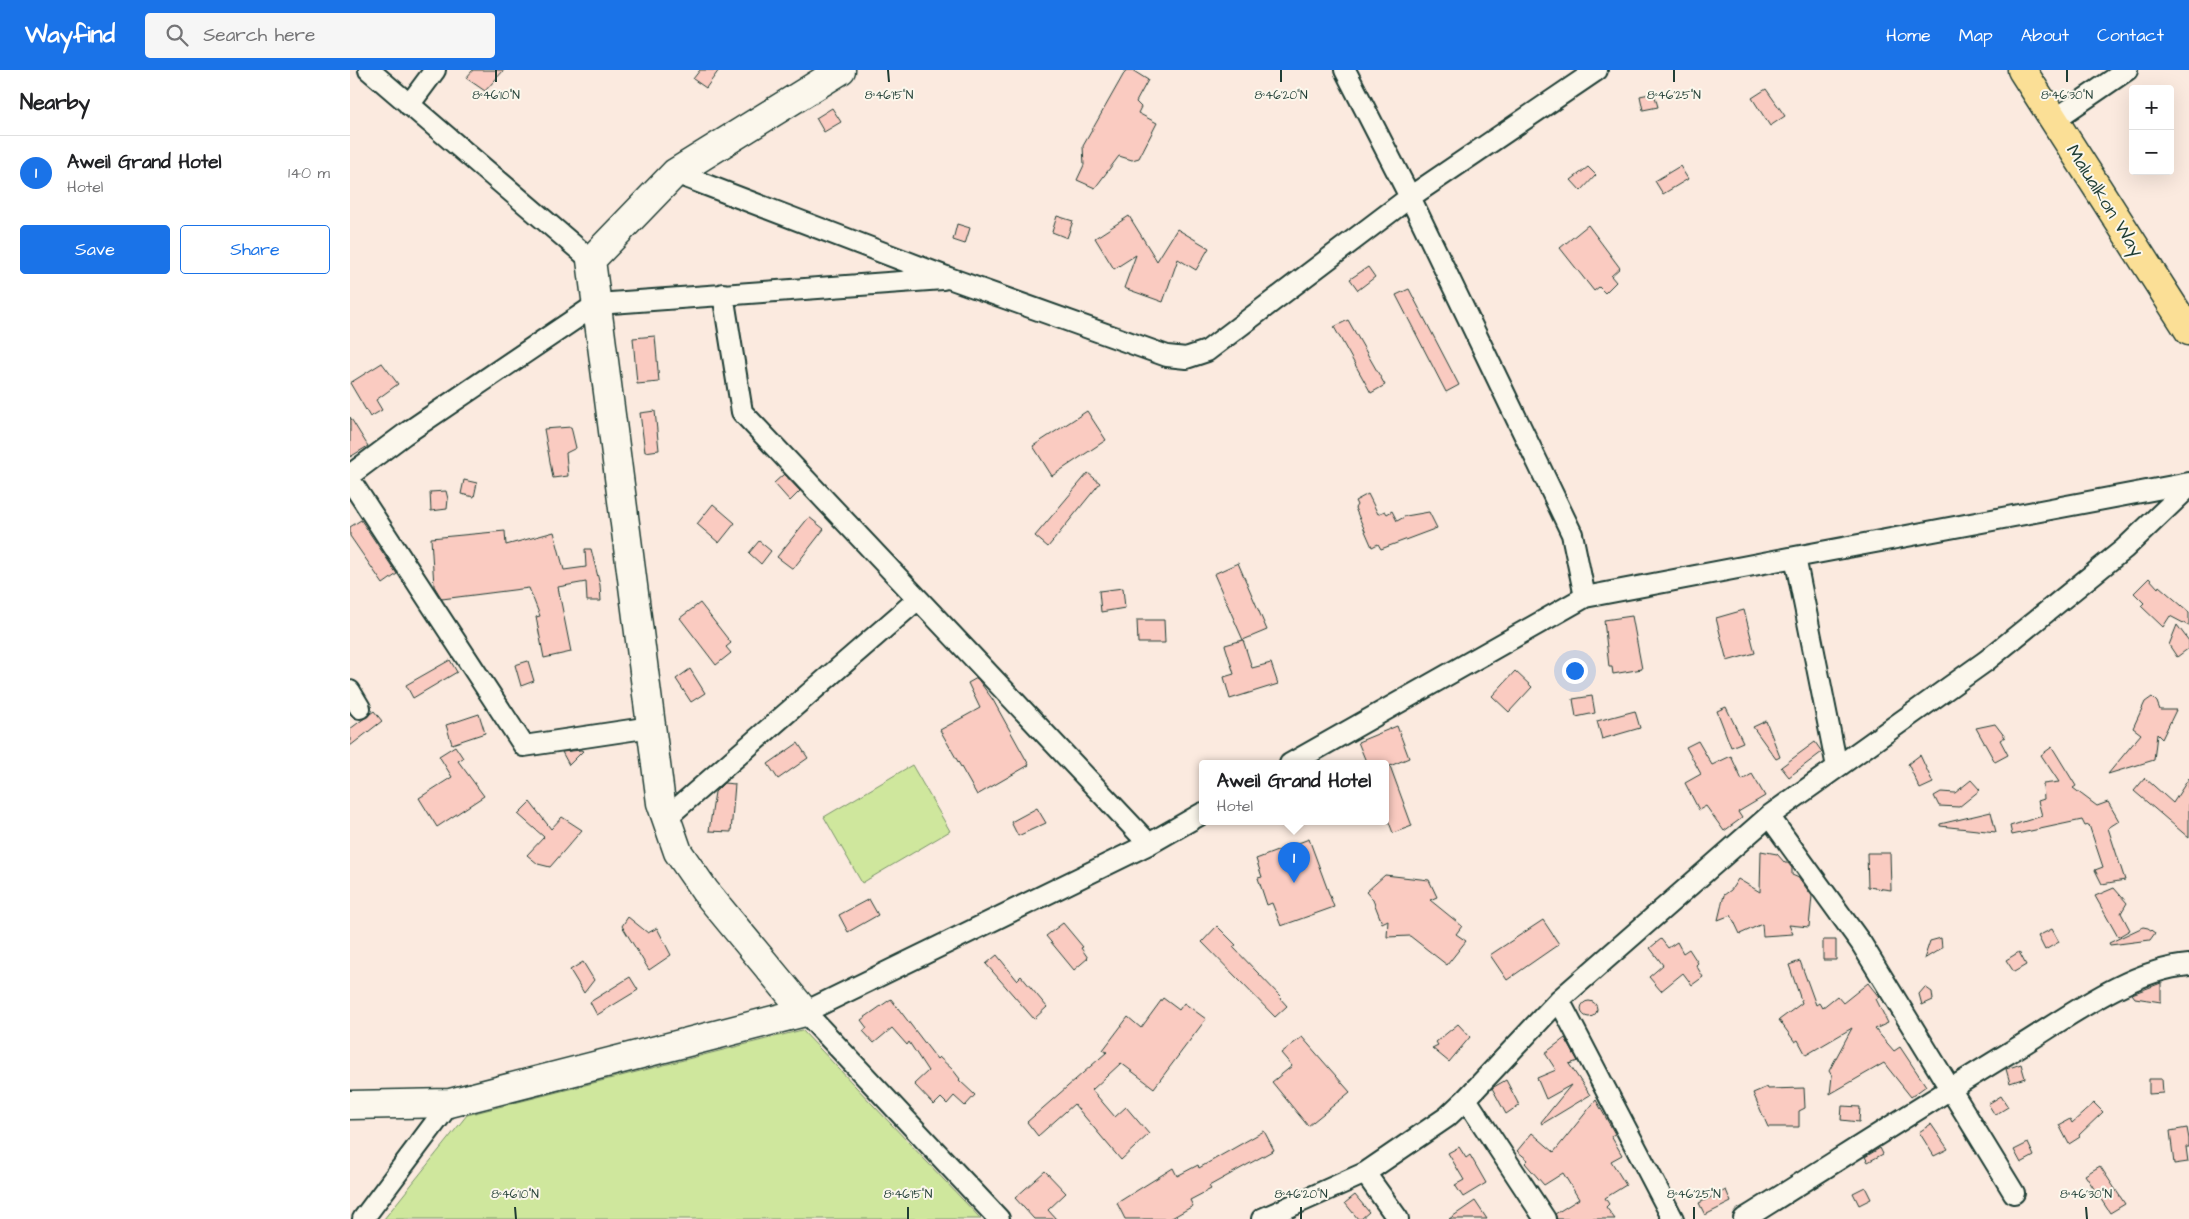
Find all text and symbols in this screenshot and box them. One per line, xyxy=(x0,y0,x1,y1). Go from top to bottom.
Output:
search box xyxy=(145,13,495,58)
text: Wayfind xyxy=(25,18,115,52)
icon: search xyxy=(163,21,191,49)
text: Search here xyxy=(203,22,315,49)
text: Home xyxy=(1886,23,1931,48)
text: Map xyxy=(1959,23,1993,48)
text: About xyxy=(2021,23,2069,48)
text: Contact xyxy=(2097,23,2164,48)
map controls xyxy=(2129,85,2174,175)
button: + xyxy=(2129,85,2174,130)
text: 8°46'10"N xyxy=(472,87,520,104)
text: 8°46'15"N xyxy=(865,87,914,104)
text: 8°46'20"N xyxy=(1255,87,1308,104)
text: 8°46'25"N xyxy=(1647,87,1701,104)
text: 8°46'30"N xyxy=(2041,87,2094,104)
text: Nearby xyxy=(20,88,90,117)
button: − xyxy=(2129,130,2174,175)
street label: Malualkon Way xyxy=(2058,139,2150,263)
text: Aweil Grand Hotel xyxy=(67,149,222,176)
text: 1 xyxy=(35,162,37,184)
text: 140 m xyxy=(288,162,330,184)
text: Hotel xyxy=(67,176,103,198)
button: Save xyxy=(20,225,170,274)
button: Share xyxy=(180,225,330,274)
your location xyxy=(1562,658,1588,684)
popup xyxy=(1199,760,1389,825)
text: Aweil Grand Hotel xyxy=(1217,768,1371,795)
text: Hotel xyxy=(1217,795,1253,817)
pin: 1 xyxy=(1278,842,1310,883)
text: 8°46'10"N xyxy=(491,1186,539,1203)
text: 8°46'15"N xyxy=(884,1186,933,1203)
text: 8°46'20"N xyxy=(1275,1186,1328,1203)
text: 8°46'25"N xyxy=(1667,1186,1721,1203)
text: 8°46'30"N xyxy=(2060,1186,2113,1203)

